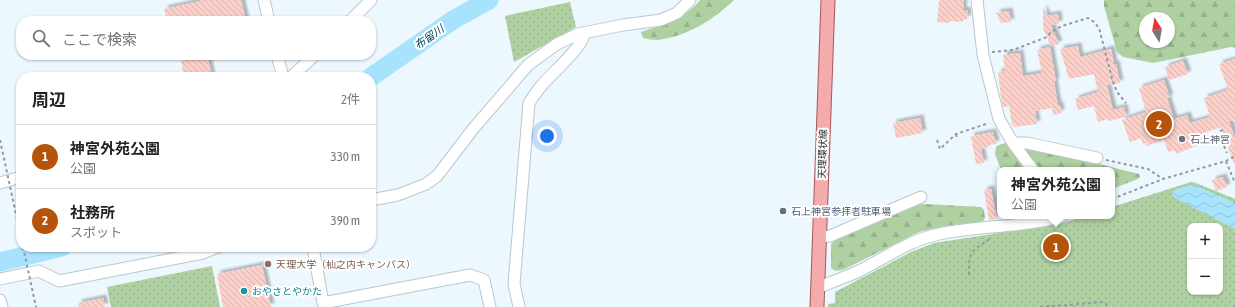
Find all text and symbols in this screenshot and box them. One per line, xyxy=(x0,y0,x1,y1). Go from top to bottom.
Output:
north arrow xyxy=(1139,12,1175,48)
search box xyxy=(16,16,376,60)
water label: 布留川 xyxy=(412,22,447,51)
icon: search xyxy=(30,27,52,49)
text: ここで検索 xyxy=(62,31,137,48)
text: 周辺 xyxy=(32,90,66,110)
text: 2件 xyxy=(341,92,360,107)
pin: 2 xyxy=(1146,109,1172,139)
your location xyxy=(537,126,557,146)
street label: 天理環状線 xyxy=(816,129,829,179)
marker: 石上神宮 xyxy=(1177,134,1187,144)
place label: 石上神宮 xyxy=(1190,134,1230,145)
text: 神宮外苑公園 xyxy=(70,140,160,157)
text: 1 xyxy=(42,149,48,164)
text: 330 m xyxy=(331,149,360,164)
text: 公園 xyxy=(70,161,96,176)
popup xyxy=(997,167,1115,219)
text: 神宮外苑公園 xyxy=(1011,176,1101,193)
text: 公園 xyxy=(1011,197,1037,212)
text: 社務所 xyxy=(70,204,115,221)
marker: 石上神宮参拝者駐車場 xyxy=(778,206,788,216)
place label: 石上神宮参拝者駐車場 xyxy=(791,206,891,217)
text: 2 xyxy=(42,213,48,228)
text: 390 m xyxy=(331,213,360,228)
map controls xyxy=(1187,223,1223,295)
button: + xyxy=(1187,223,1223,259)
text: スポット xyxy=(70,225,122,240)
pin: 1 xyxy=(1043,232,1069,262)
marker: 天理大学（杣之内キャンパス） xyxy=(263,259,273,269)
place label: 天理大学（杣之内キャンパス） xyxy=(276,259,416,270)
button: − xyxy=(1187,259,1223,295)
marker: おやさとやかた xyxy=(239,286,249,296)
place label: おやさとやかた xyxy=(252,286,322,297)

